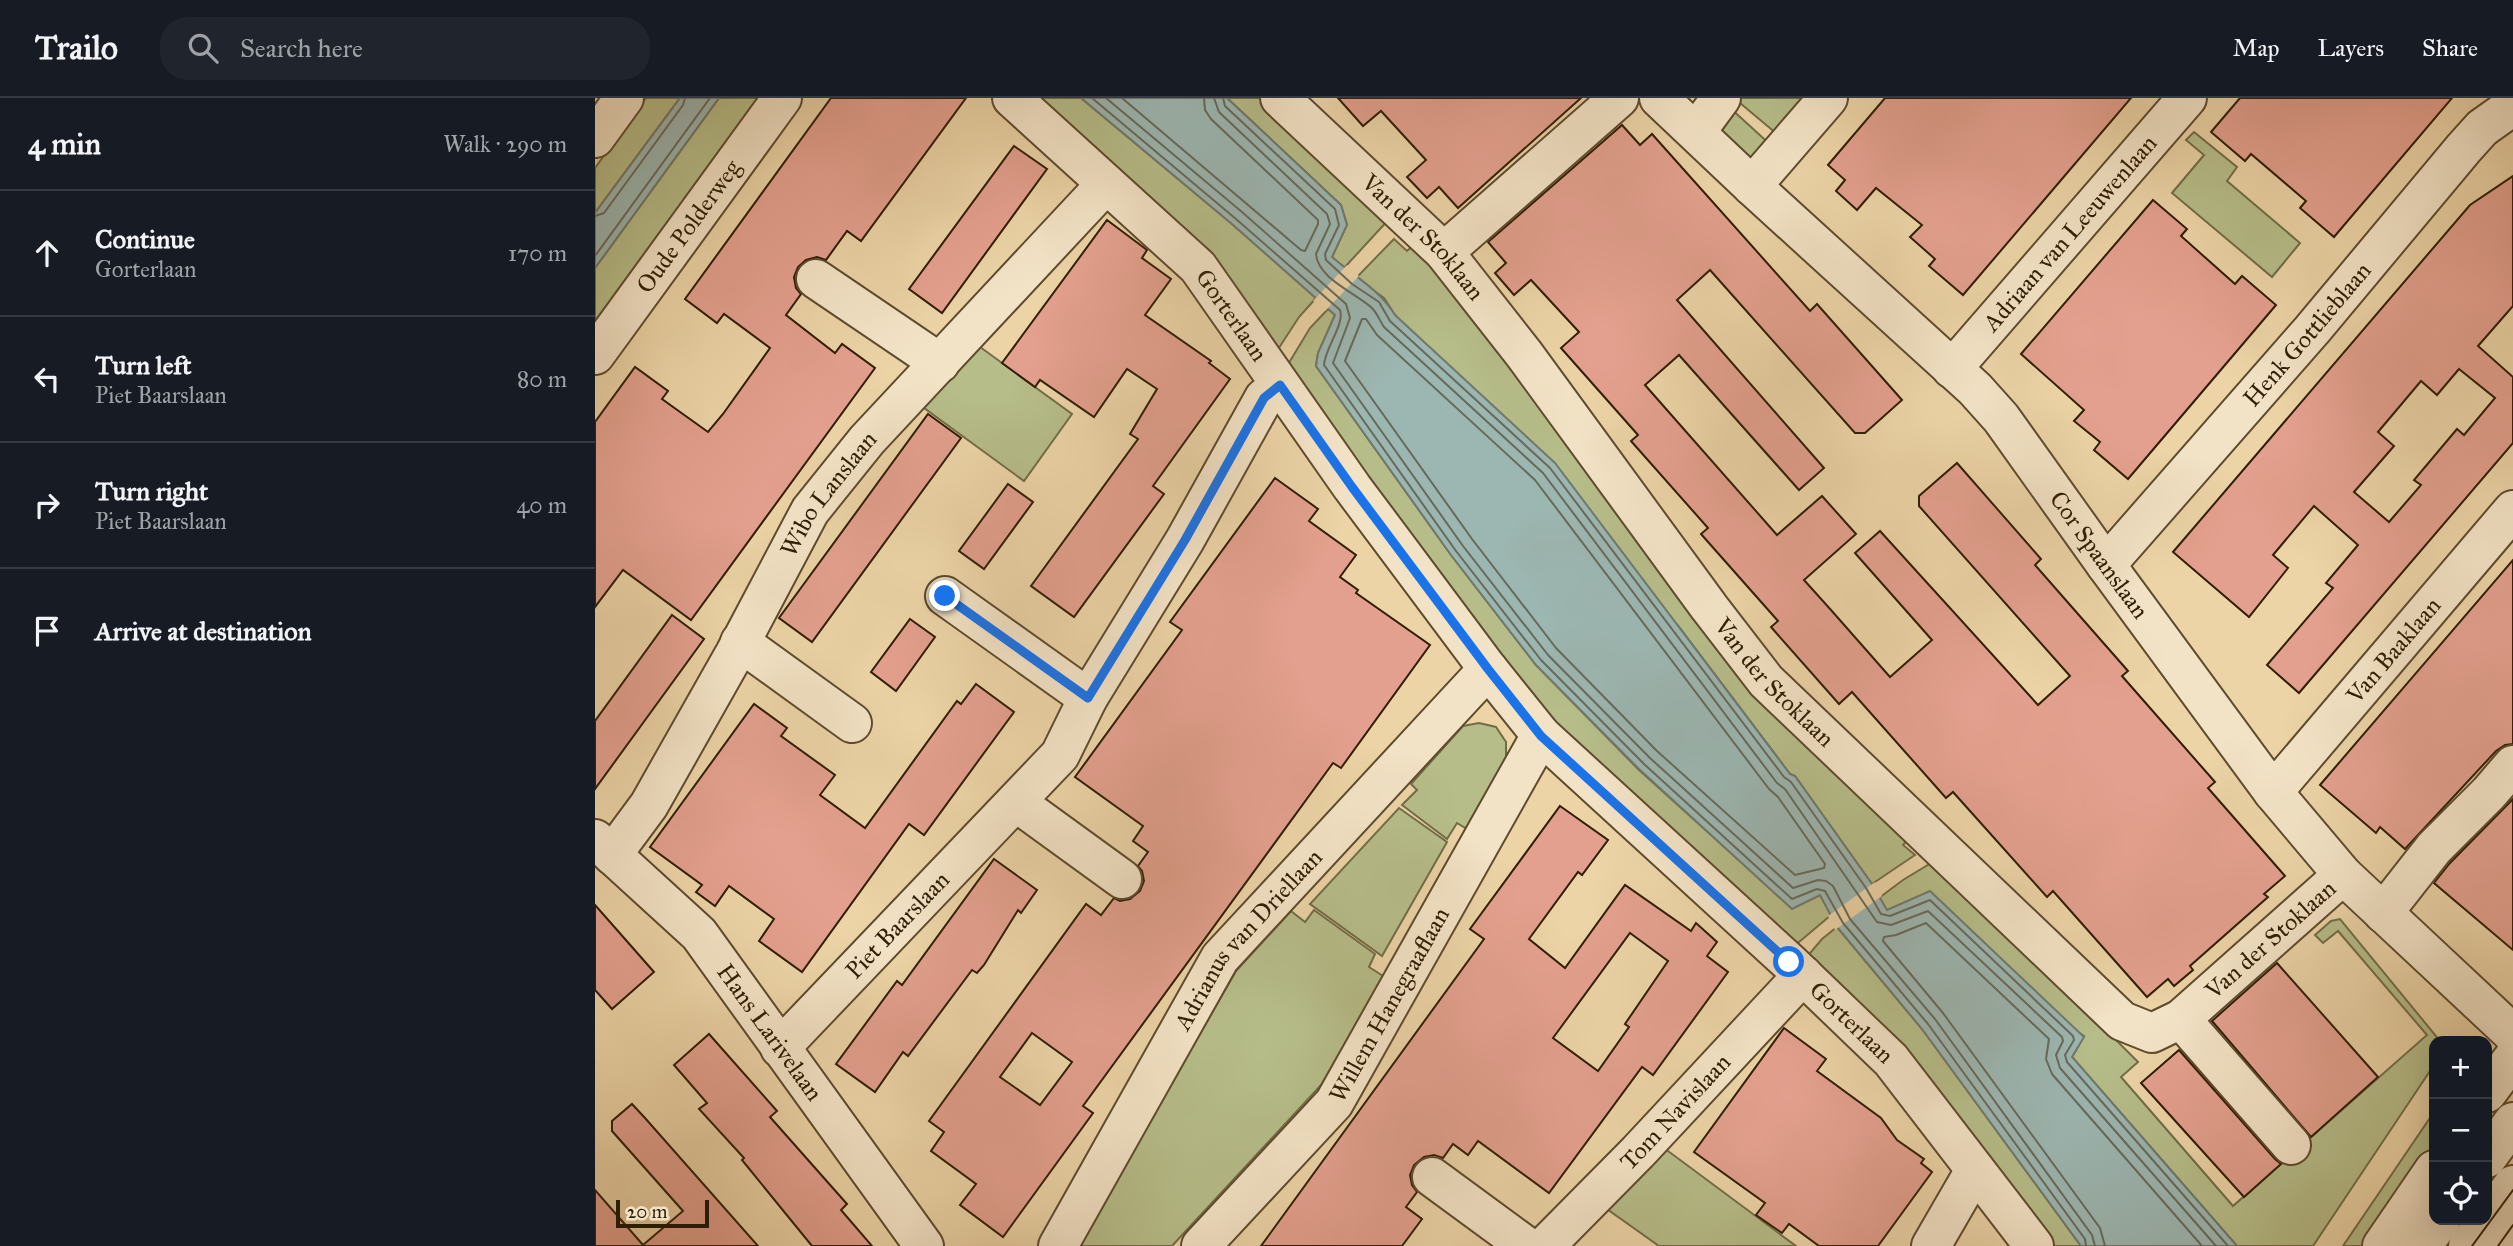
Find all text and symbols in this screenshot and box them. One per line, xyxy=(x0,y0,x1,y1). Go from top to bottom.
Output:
search box xyxy=(160,17,650,80)
text: Trailo xyxy=(35,28,118,68)
icon: search xyxy=(184,29,222,67)
text: Search here xyxy=(240,32,363,64)
text: Map xyxy=(2233,33,2280,63)
text: Layers xyxy=(2318,33,2384,63)
text: Share xyxy=(2422,33,2478,63)
text: 4 min xyxy=(28,126,101,162)
street label: Adriaan van Leeuwenlaan xyxy=(1976,128,2163,338)
text: Walk · 290 m xyxy=(443,130,567,158)
street label: Oude Polderweg xyxy=(630,153,748,299)
street label: Van der Stoklaan xyxy=(1355,167,1491,306)
text: Continue xyxy=(95,223,195,255)
icon: ahead xyxy=(28,234,66,272)
text: 170 m xyxy=(508,239,567,267)
text: Gorterlaan xyxy=(95,255,196,283)
street label: Henk Gottlieblaan xyxy=(2237,256,2377,413)
street label: Gorterlaan xyxy=(1189,263,1274,367)
text: Turn left xyxy=(95,349,191,381)
icon: left xyxy=(28,360,66,398)
text: 80 m xyxy=(517,365,567,393)
text: Piet Baarslaan xyxy=(95,381,227,409)
street label: Wibo Lanslaan xyxy=(774,424,883,562)
text: Turn right xyxy=(95,475,208,507)
street label: Cor Spaanslaan xyxy=(2043,485,2155,625)
icon: right xyxy=(28,486,66,524)
text: 40 m xyxy=(517,491,567,519)
text: Piet Baarslaan xyxy=(95,507,227,535)
route end xyxy=(929,580,960,611)
street label: Van Baaklaan xyxy=(2339,591,2447,710)
street label: Van der Stoklaan xyxy=(1707,611,1841,753)
icon: arrive xyxy=(28,612,66,650)
text: Arrive at destination xyxy=(95,615,312,647)
street label: Adrianus van Driellaan xyxy=(1167,843,1329,1036)
street label: Piet Baarslaan xyxy=(839,865,956,985)
street label: Van der Stoklaan xyxy=(2198,873,2342,1006)
street label: Willem Hanegraaflaan xyxy=(1323,902,1456,1108)
route start xyxy=(1773,946,1804,977)
street label: Hans Larivelaan xyxy=(710,958,829,1107)
street label: Gorterlaan xyxy=(1803,975,1900,1070)
map controls xyxy=(2429,1036,2492,1225)
button: + xyxy=(2429,1036,2492,1099)
street label: Tom Navislaan xyxy=(1614,1047,1737,1176)
button: − xyxy=(2429,1099,2492,1162)
button: locate xyxy=(2429,1162,2492,1225)
scale bar xyxy=(616,1197,709,1229)
text: 20 m xyxy=(627,1200,668,1223)

